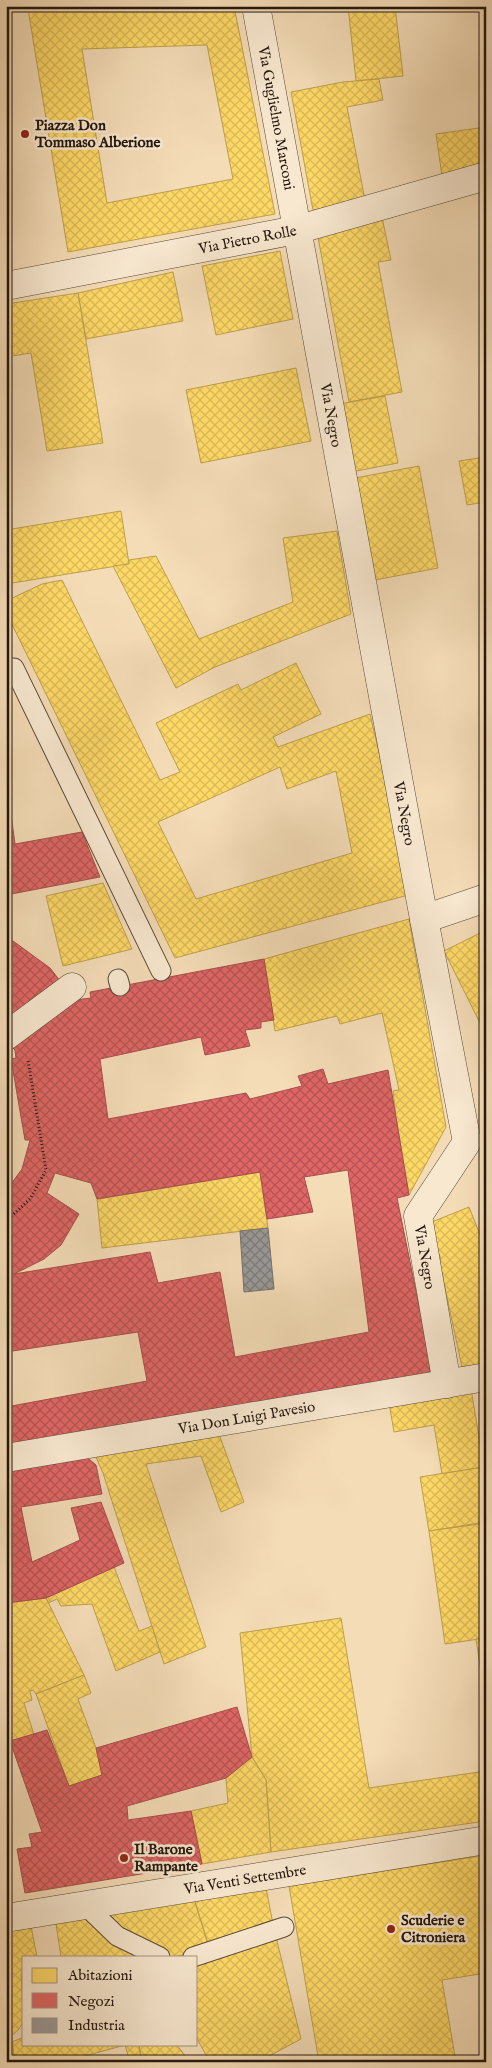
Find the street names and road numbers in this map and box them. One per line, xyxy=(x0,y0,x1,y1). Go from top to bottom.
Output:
street label: Via Guglielmo Marconi xyxy=(254,44,299,192)
street label: Via Pietro Rolle xyxy=(196,221,298,258)
street label: Via Negro xyxy=(316,381,346,449)
street label: Via Negro xyxy=(389,779,420,847)
street label: Via Negro xyxy=(410,1223,440,1291)
street label: Via Don Luigi Pavesio xyxy=(176,1397,316,1438)
street label: Via Venti Settembre xyxy=(181,1860,308,1899)

